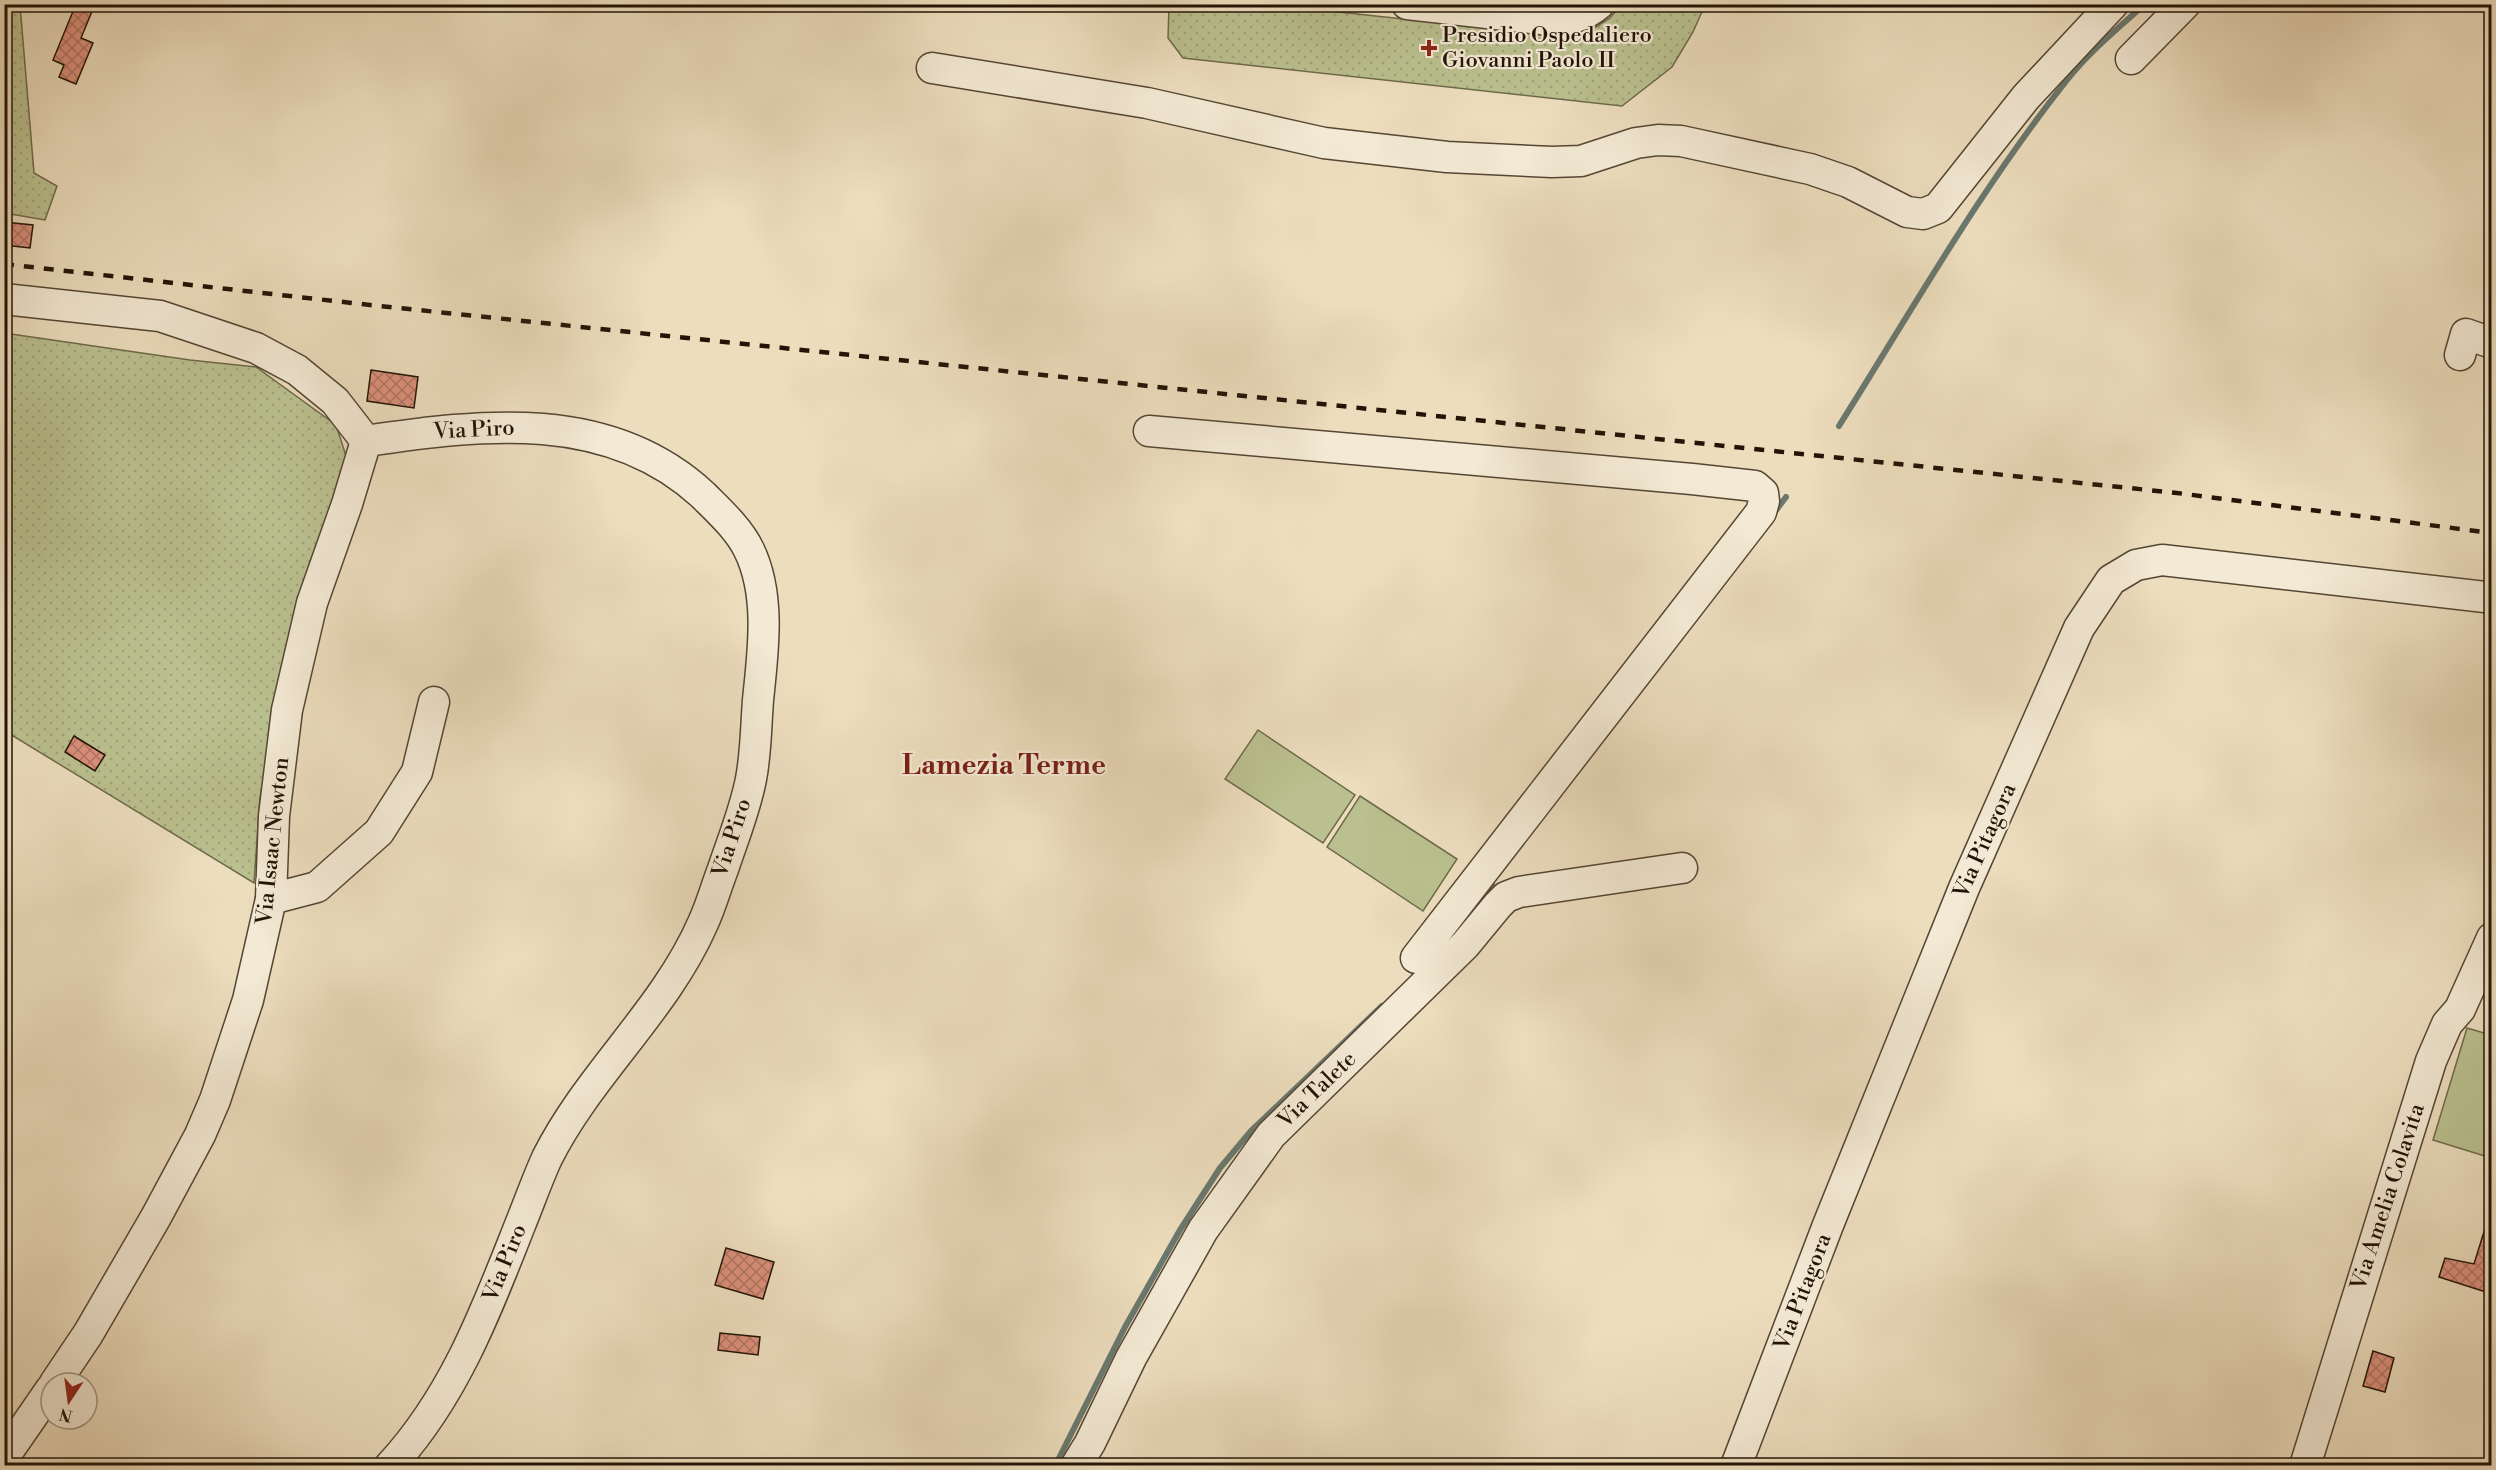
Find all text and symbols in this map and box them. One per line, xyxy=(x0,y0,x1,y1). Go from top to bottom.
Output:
place label: Presidio Ospedaliero Giovanni Paolo II xyxy=(1442,22,1652,74)
marker: Presidio Ospedaliero Giovanni Paolo II xyxy=(1420,39,1438,57)
street label: Via Piro xyxy=(432,414,515,446)
district label: Lamezia Terme xyxy=(902,748,1106,783)
street label: Via Isaac Newton xyxy=(251,756,295,927)
street label: Via Pitagora xyxy=(1947,779,2023,904)
street label: Via Piro xyxy=(706,795,757,882)
street label: Via Talete xyxy=(1271,1046,1362,1135)
street label: Via Amelia Colavita xyxy=(2345,1100,2431,1295)
street label: Via Piro xyxy=(477,1220,533,1307)
street label: Via Pitagora xyxy=(1768,1229,1838,1355)
north arrow xyxy=(39,1371,99,1431)
text: N xyxy=(57,1403,74,1426)

